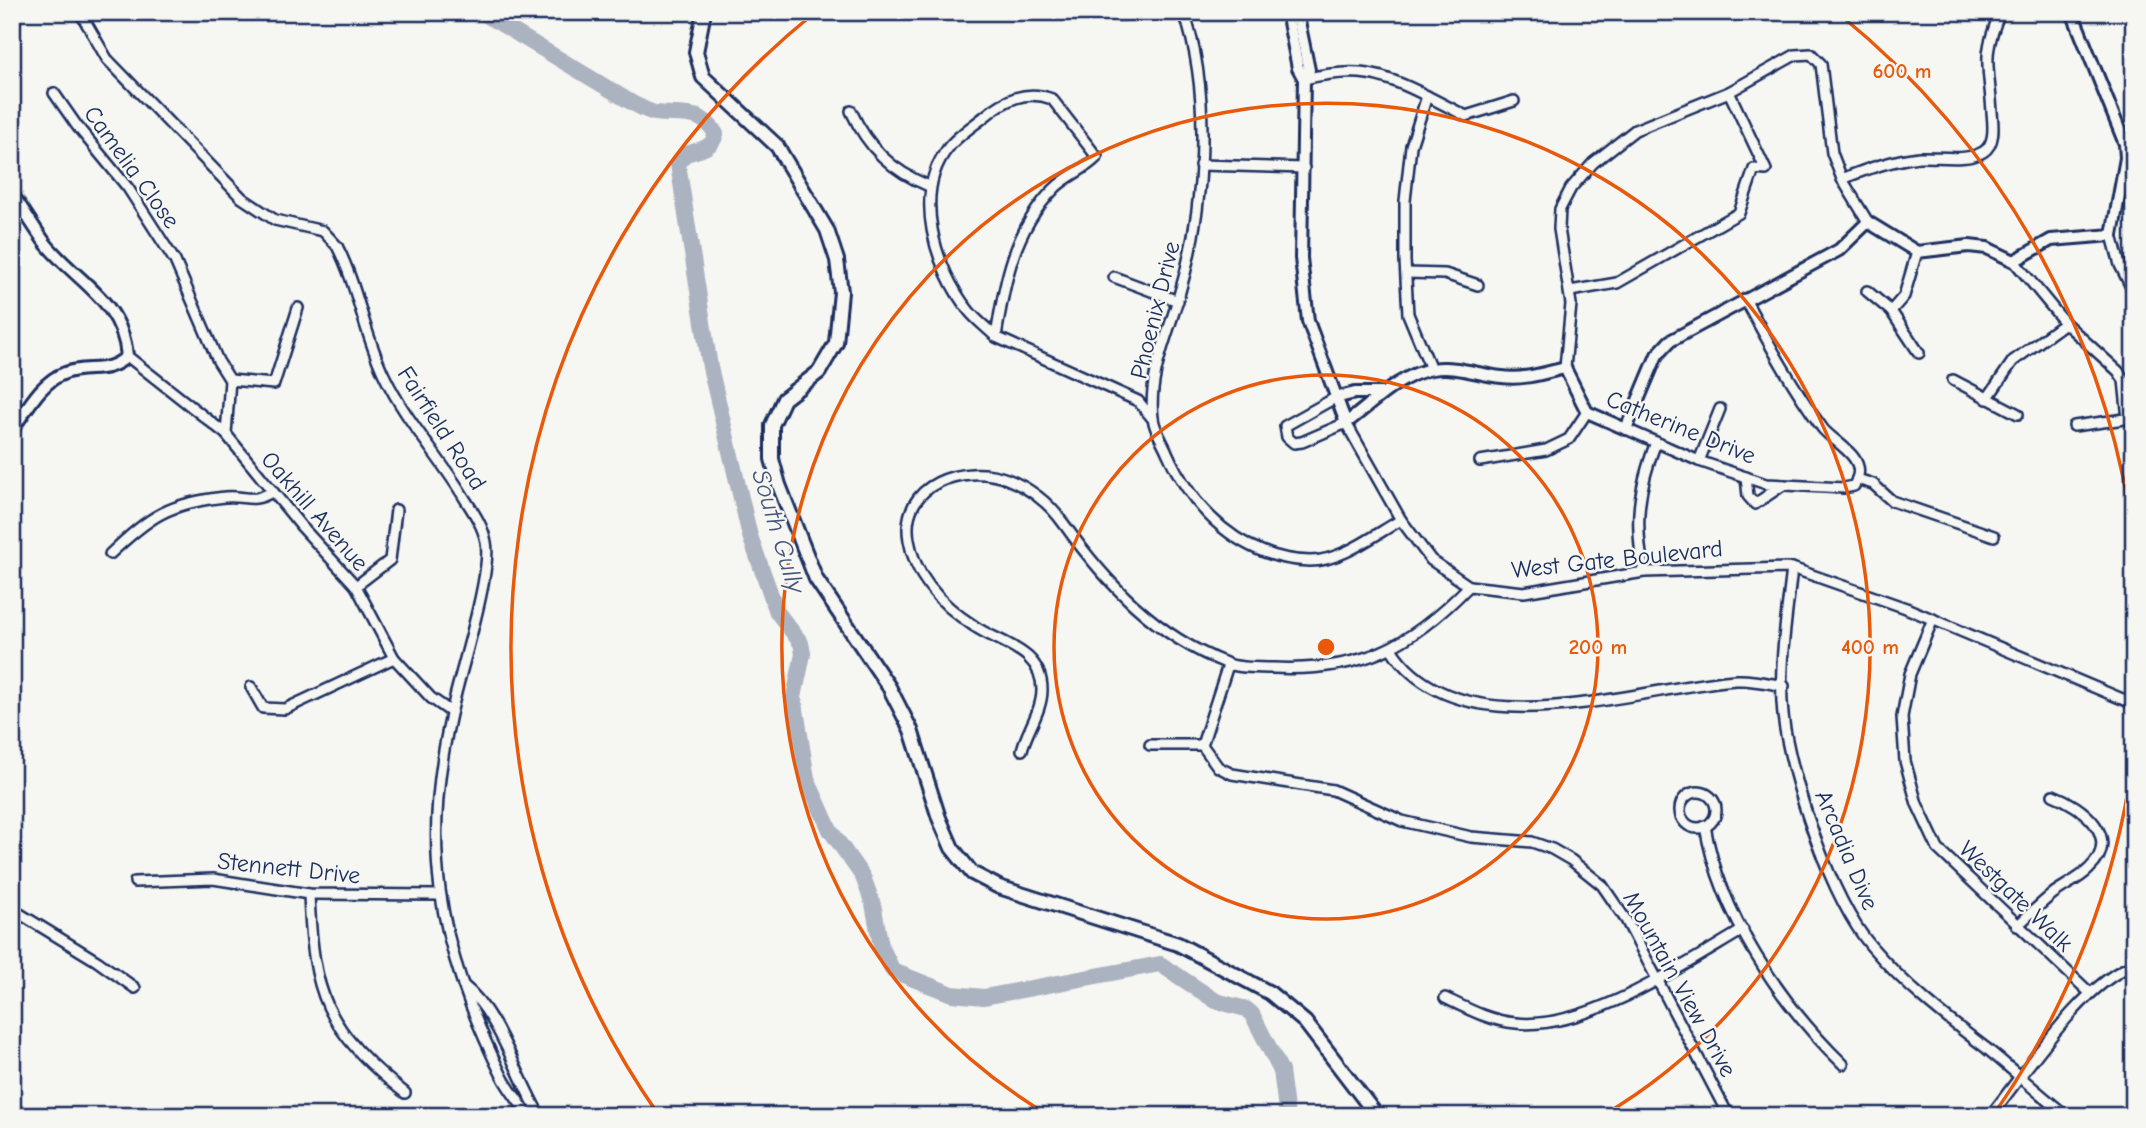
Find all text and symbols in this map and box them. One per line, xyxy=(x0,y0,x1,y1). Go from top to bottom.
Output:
text: 600 m xyxy=(1872,59,1932,83)
street label: Camelia Close xyxy=(78,100,186,234)
street label: Phoenix Drive xyxy=(1124,238,1186,382)
street label: Fairfield Road xyxy=(392,361,492,495)
street label: Catherine Drive xyxy=(1602,384,1760,470)
street label: Oakhill Avenue xyxy=(255,445,375,577)
water label: South Gully xyxy=(745,466,811,598)
street label: West Gate Boulevard xyxy=(1510,534,1724,584)
centre of rings xyxy=(1314,635,1338,659)
text: 200 m xyxy=(1569,635,1627,659)
text: 400 m xyxy=(1841,635,1899,659)
street label: Arcadia Dive xyxy=(1809,786,1885,914)
street label: Westgate Walk xyxy=(1953,835,2079,957)
street label: Stennett Drive xyxy=(216,847,362,889)
street label: Mountain View Drive xyxy=(1617,886,1743,1082)

